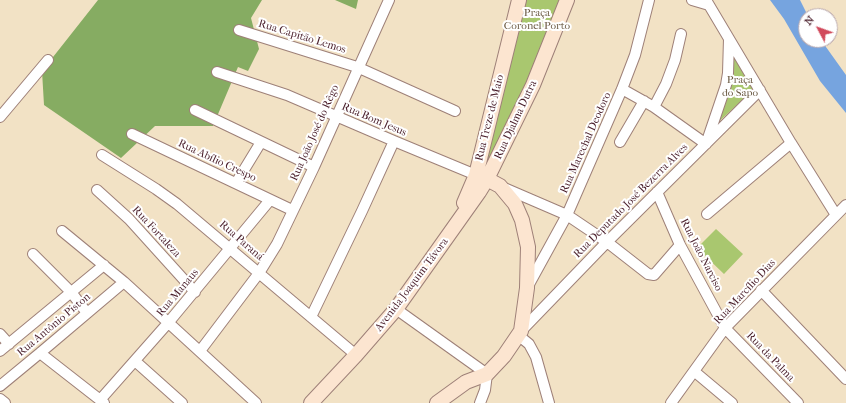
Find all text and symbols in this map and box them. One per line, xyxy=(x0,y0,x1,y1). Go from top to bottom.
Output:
park label: Praça Coronel Porto xyxy=(504,6,570,32)
north arrow xyxy=(798,8,838,48)
text: N xyxy=(802,13,817,28)
street label: Rua Capitão Lemos xyxy=(257,17,347,57)
street label: Rua Treze de Maio xyxy=(473,73,507,163)
park label: Praça do Sapo xyxy=(722,73,758,99)
street label: Rua Djalma Dutra xyxy=(492,78,540,162)
street label: Rua João José do Rêgo xyxy=(288,83,342,183)
street label: Rua Marechal Deodoro xyxy=(558,90,614,196)
street label: Rua Bom Jesus xyxy=(340,100,408,140)
street label: Rua Abílio Crespo xyxy=(176,137,258,185)
street label: Rua Deputado José Bezerra Alves xyxy=(571,141,691,261)
street label: Rua Fortaleza xyxy=(129,204,183,260)
street label: Rua João Narciso xyxy=(677,217,725,293)
street label: Rua Paraná xyxy=(216,218,266,264)
street label: Avenida Joaquim Távora xyxy=(372,236,452,334)
street label: Rua Marcílio Dias xyxy=(711,257,779,327)
street label: Rua Manaus xyxy=(154,266,202,320)
street label: Rua Antônio Piston xyxy=(15,291,93,359)
street label: Rua da Palma xyxy=(743,329,797,385)

